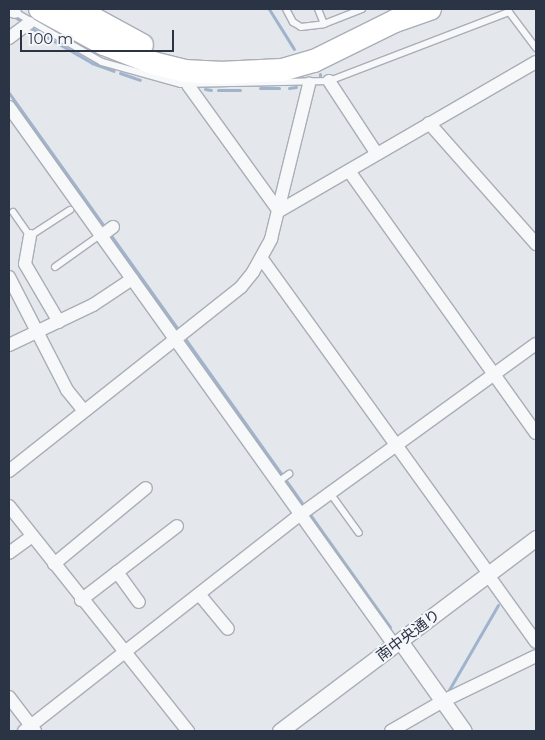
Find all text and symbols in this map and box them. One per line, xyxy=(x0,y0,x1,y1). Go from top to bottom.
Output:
scale bar xyxy=(22,20,176,52)
text: 100 m xyxy=(28,29,73,48)
street label: 南中央通り xyxy=(373,605,443,665)

